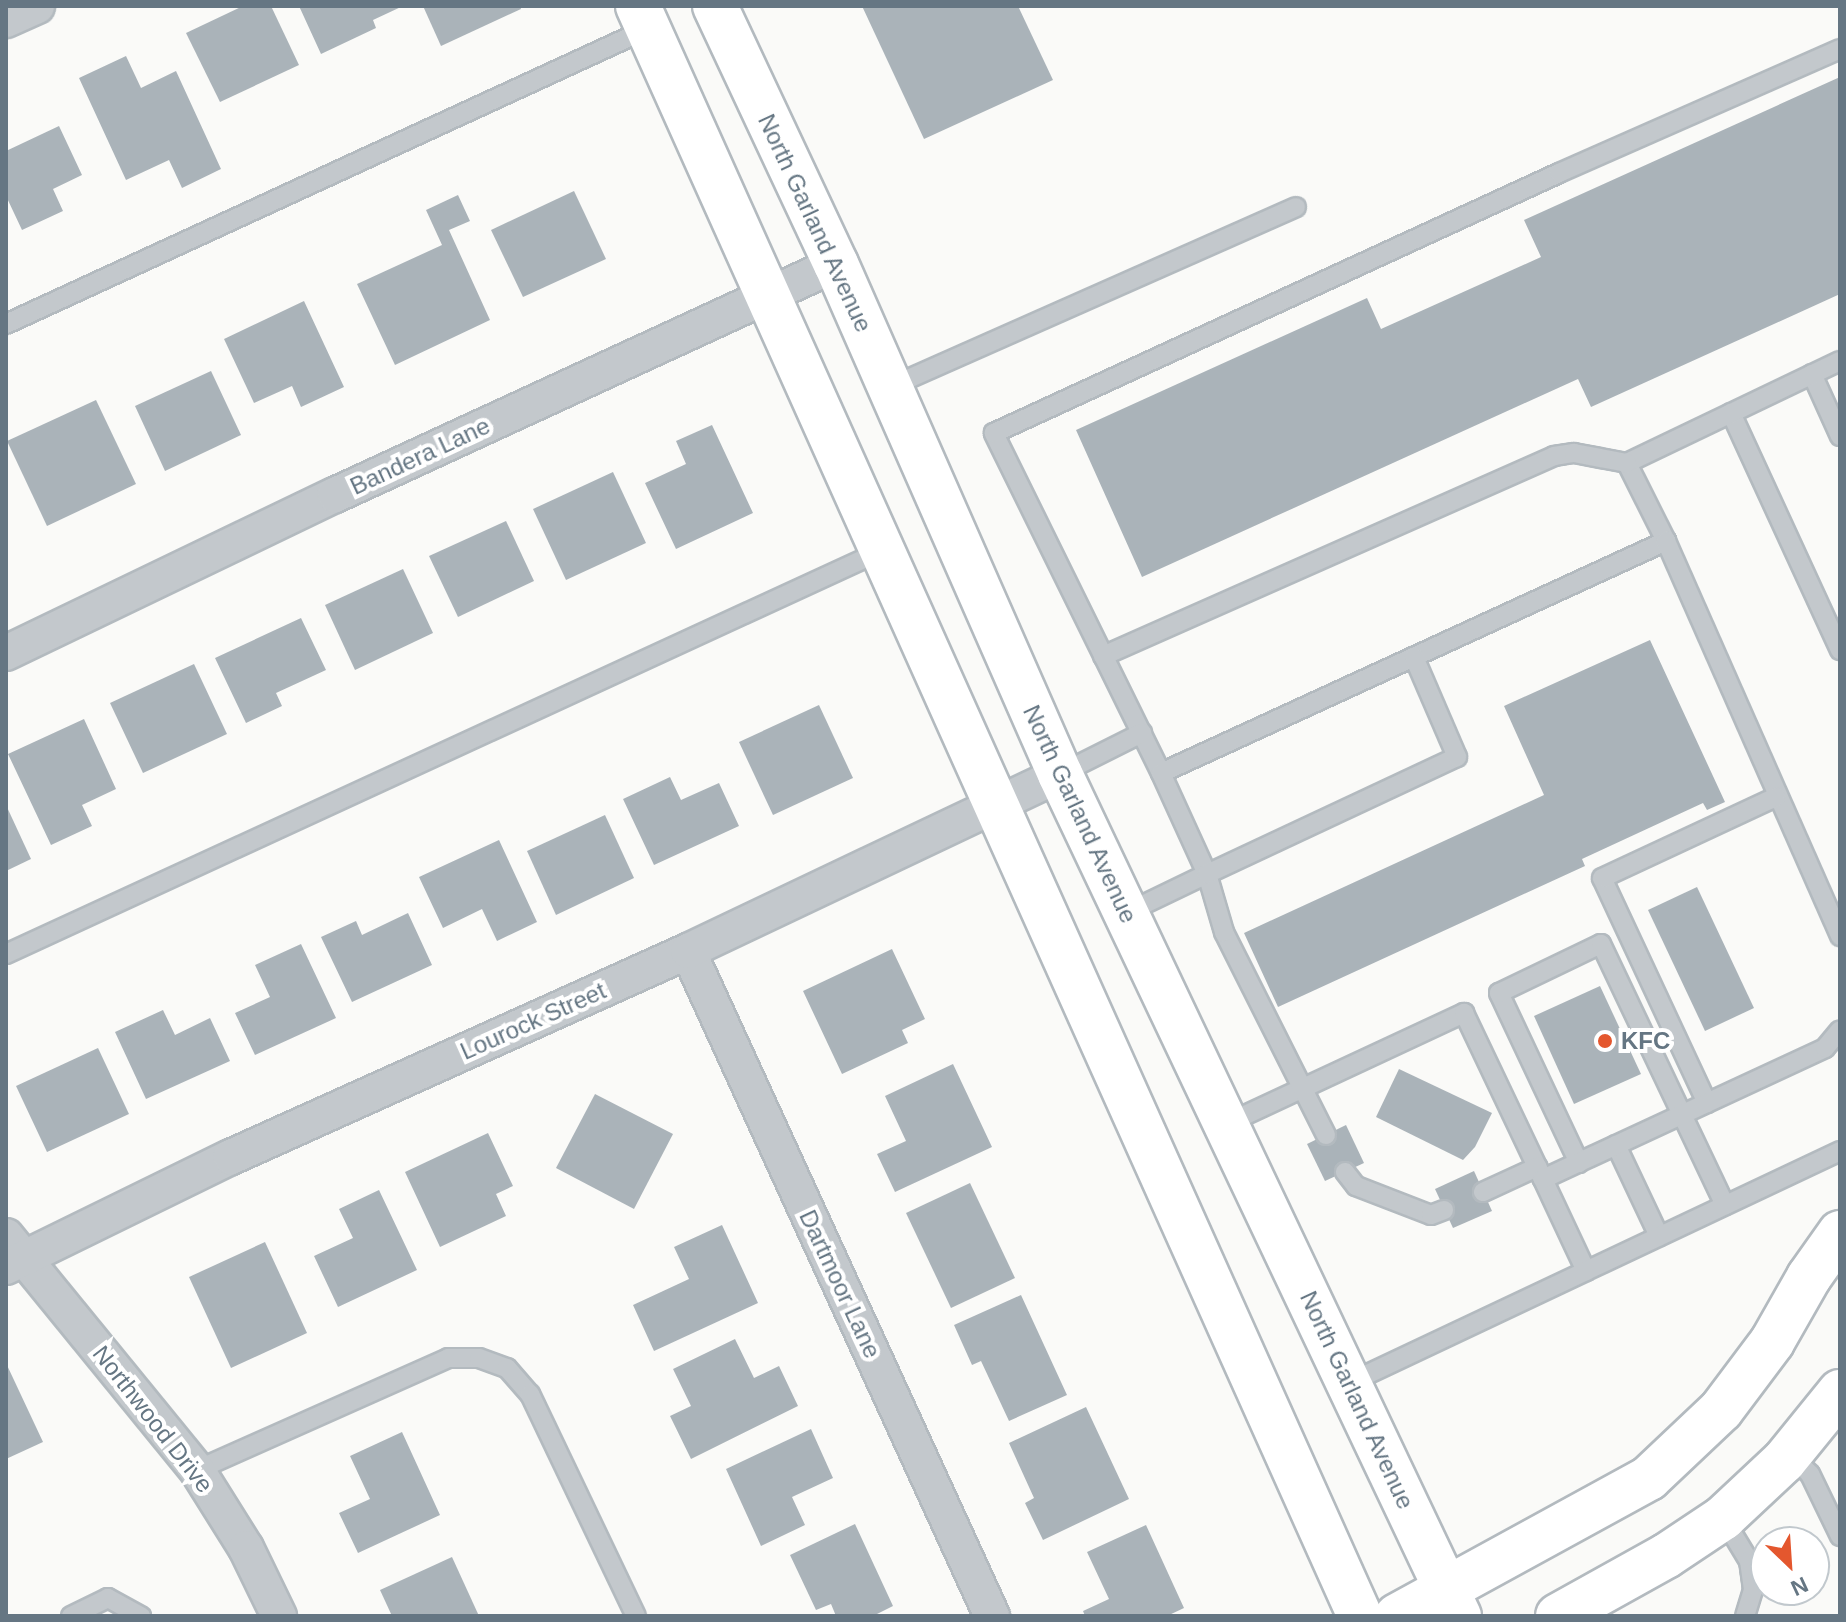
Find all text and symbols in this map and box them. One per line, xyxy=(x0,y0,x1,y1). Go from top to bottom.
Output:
street label: North Garland Avenue xyxy=(752,109,878,337)
street label: Bandera Lane xyxy=(346,411,494,501)
street label: North Garland Avenue xyxy=(1017,700,1143,928)
street label: Lourock Street xyxy=(456,976,610,1066)
place label: KFC xyxy=(1621,1027,1670,1055)
marker: KFC xyxy=(1596,1032,1614,1050)
street label: Dartmoor Lane xyxy=(793,1205,887,1363)
street label: North Garland Avenue xyxy=(1294,1286,1420,1514)
street label: Northwood Drive xyxy=(87,1340,219,1498)
north arrow xyxy=(1750,1526,1830,1606)
text: N xyxy=(1787,1572,1812,1601)

